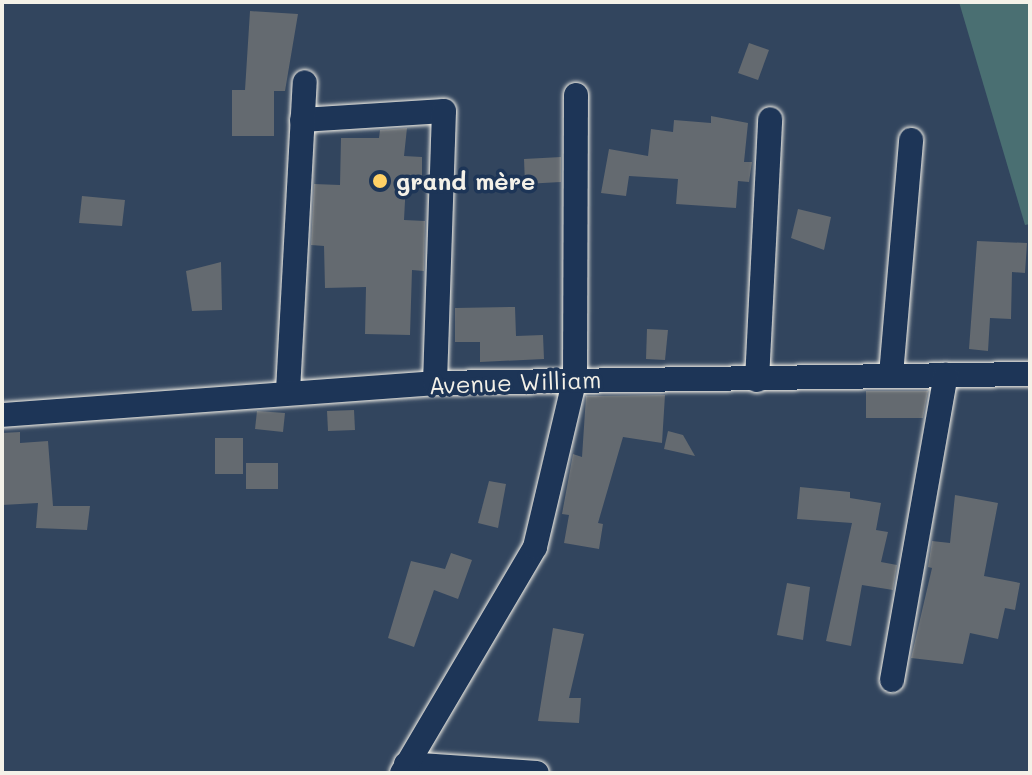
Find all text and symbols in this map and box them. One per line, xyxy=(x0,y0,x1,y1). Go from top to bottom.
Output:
place label: grand mère xyxy=(396,167,535,195)
marker: grand mère xyxy=(371,172,389,190)
street label: Avenue William xyxy=(428,365,602,399)

